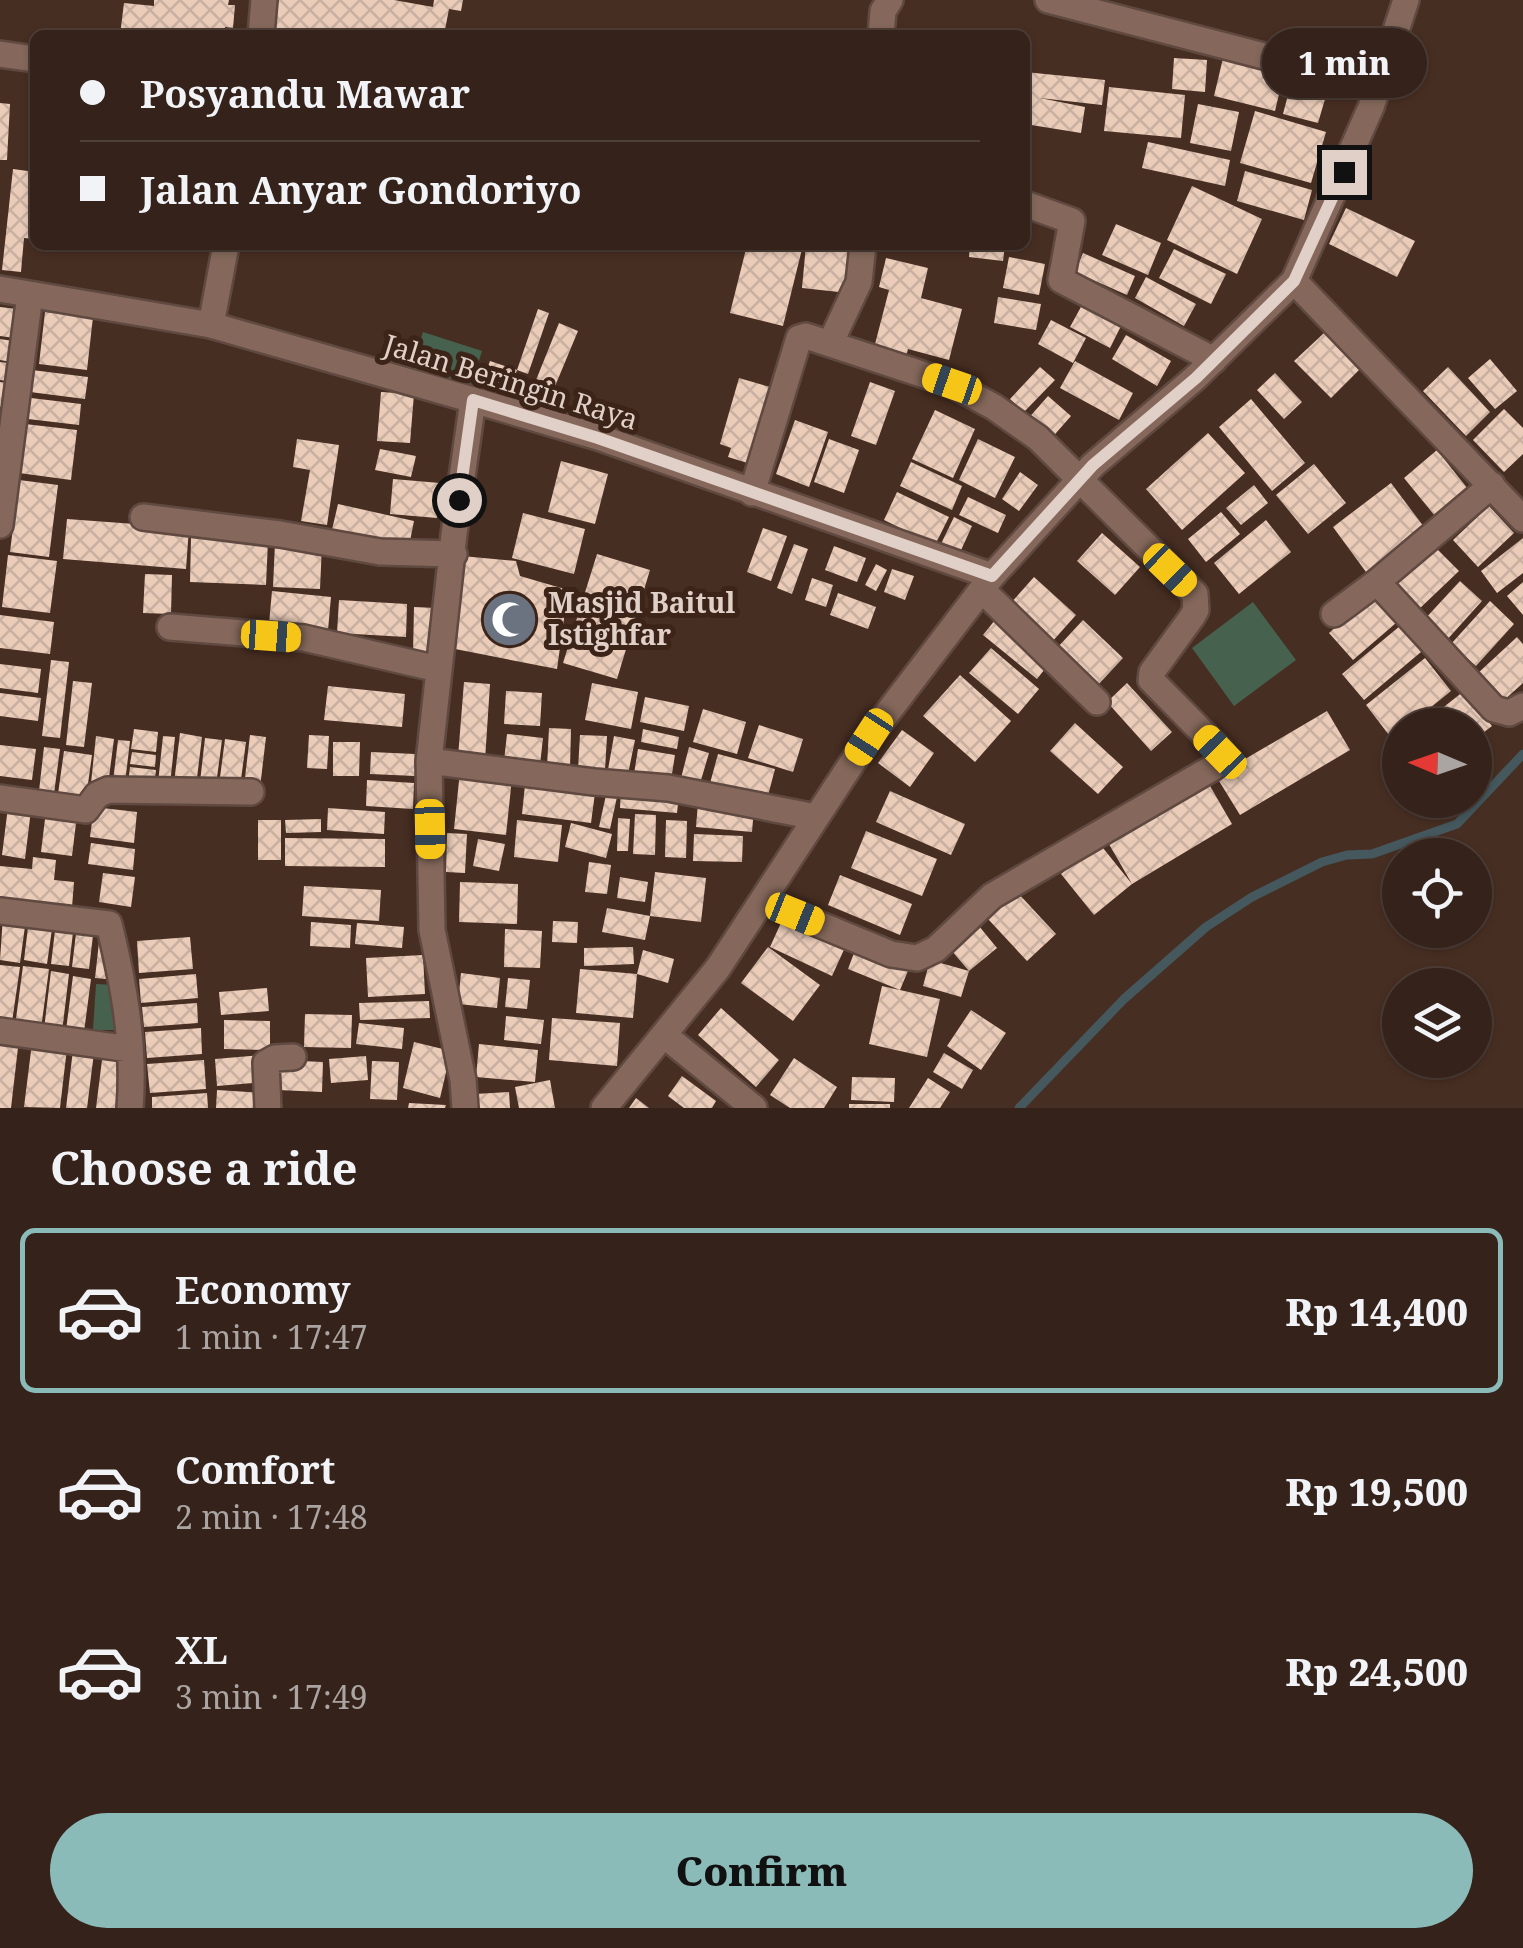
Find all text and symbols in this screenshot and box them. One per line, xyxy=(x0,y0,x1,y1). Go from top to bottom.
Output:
callout: 1 min xyxy=(1262,27,1426,97)
text: 1 min xyxy=(1299,41,1390,84)
text: Posyandu Mawar xyxy=(140,67,470,119)
route end xyxy=(1322,150,1367,195)
text: Jalan Anyar Gondoriyo xyxy=(140,163,582,215)
street label: Jalan Beringin Raya xyxy=(379,324,643,438)
car xyxy=(919,360,985,408)
route start xyxy=(437,478,482,523)
car xyxy=(1138,538,1202,602)
place label: Masjid Baitul Istighfar xyxy=(548,583,735,653)
mosque icon: Masjid Baitul Istighfar xyxy=(479,589,539,649)
car xyxy=(240,619,302,653)
car xyxy=(840,704,898,770)
north arrow xyxy=(1382,708,1492,818)
map controls xyxy=(1382,708,1492,1078)
car xyxy=(1188,720,1252,784)
car xyxy=(414,799,446,859)
button: locate xyxy=(1382,838,1492,948)
car xyxy=(762,889,828,939)
button: layers xyxy=(1382,968,1492,1078)
text: Choose a ride xyxy=(50,1137,358,1198)
text: Economy xyxy=(175,1263,351,1315)
icon: car xyxy=(55,1266,145,1356)
text: Rp 14,400 xyxy=(1286,1285,1468,1337)
text: 1 min · 17:47 xyxy=(175,1315,368,1358)
text: Comfort xyxy=(175,1443,335,1495)
icon: car xyxy=(55,1446,145,1536)
text: Rp 19,500 xyxy=(1286,1465,1468,1517)
text: 2 min · 17:48 xyxy=(175,1495,368,1538)
text: XL xyxy=(175,1623,228,1675)
icon: car xyxy=(55,1626,145,1716)
text: Rp 24,500 xyxy=(1286,1645,1468,1697)
text: 3 min · 17:49 xyxy=(175,1675,368,1718)
button: Confirm xyxy=(50,1813,1473,1928)

